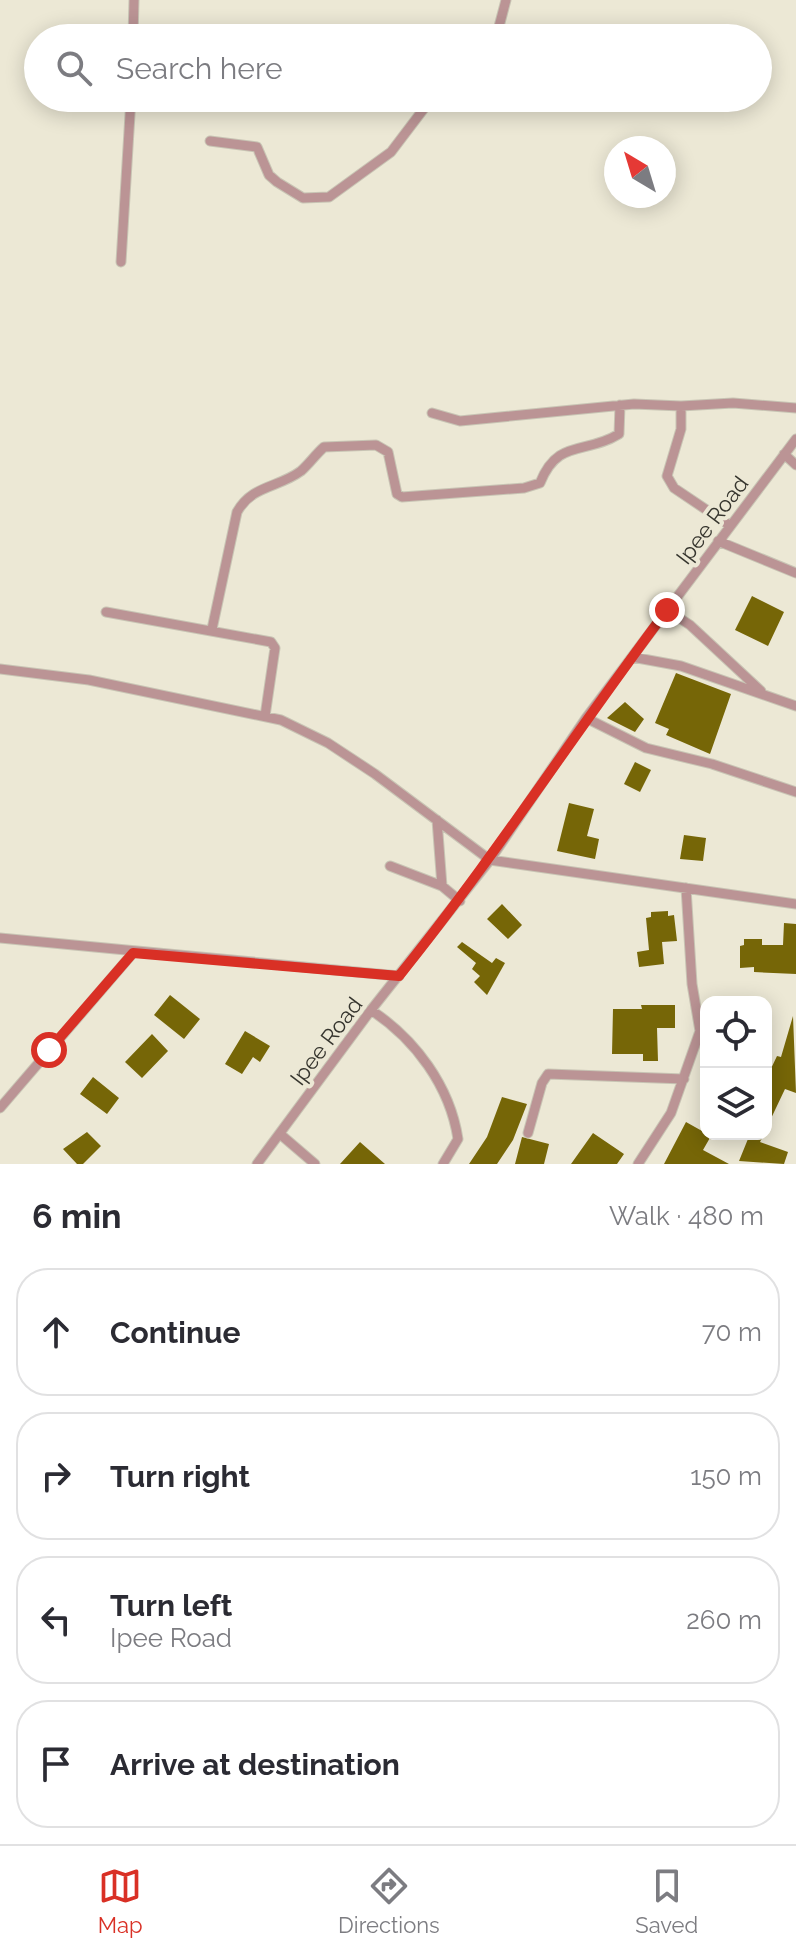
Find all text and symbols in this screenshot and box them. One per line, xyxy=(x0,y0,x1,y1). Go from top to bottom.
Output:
search box xyxy=(24,24,772,112)
icon: search xyxy=(52,46,96,90)
text: Search here xyxy=(116,51,283,86)
north arrow xyxy=(604,136,676,208)
street label: Ipee Road xyxy=(671,471,753,569)
route end xyxy=(649,592,685,628)
street label: Ipee Road xyxy=(285,992,367,1090)
map controls xyxy=(700,996,772,1140)
button: locate xyxy=(700,996,772,1068)
route start xyxy=(31,1032,67,1068)
button: layers xyxy=(700,1068,772,1140)
text: 6 min xyxy=(32,1196,122,1236)
text: Walk · 480 m xyxy=(609,1201,764,1231)
icon: ahead xyxy=(34,1310,78,1354)
text: Continue xyxy=(110,1315,241,1350)
text: 70 m xyxy=(702,1317,762,1347)
icon: right xyxy=(34,1454,78,1498)
text: Turn right xyxy=(110,1459,250,1494)
text: 150 m xyxy=(690,1461,762,1491)
text: Turn left xyxy=(110,1588,232,1623)
icon: left xyxy=(34,1598,78,1642)
text: 260 m xyxy=(686,1605,762,1635)
text: Ipee Road xyxy=(110,1623,232,1653)
icon: arrive xyxy=(34,1742,78,1786)
text: Arrive at destination xyxy=(110,1747,400,1782)
tab: Map xyxy=(98,1864,143,1938)
tab: Directions xyxy=(338,1864,440,1938)
tab: Saved xyxy=(635,1864,698,1938)

